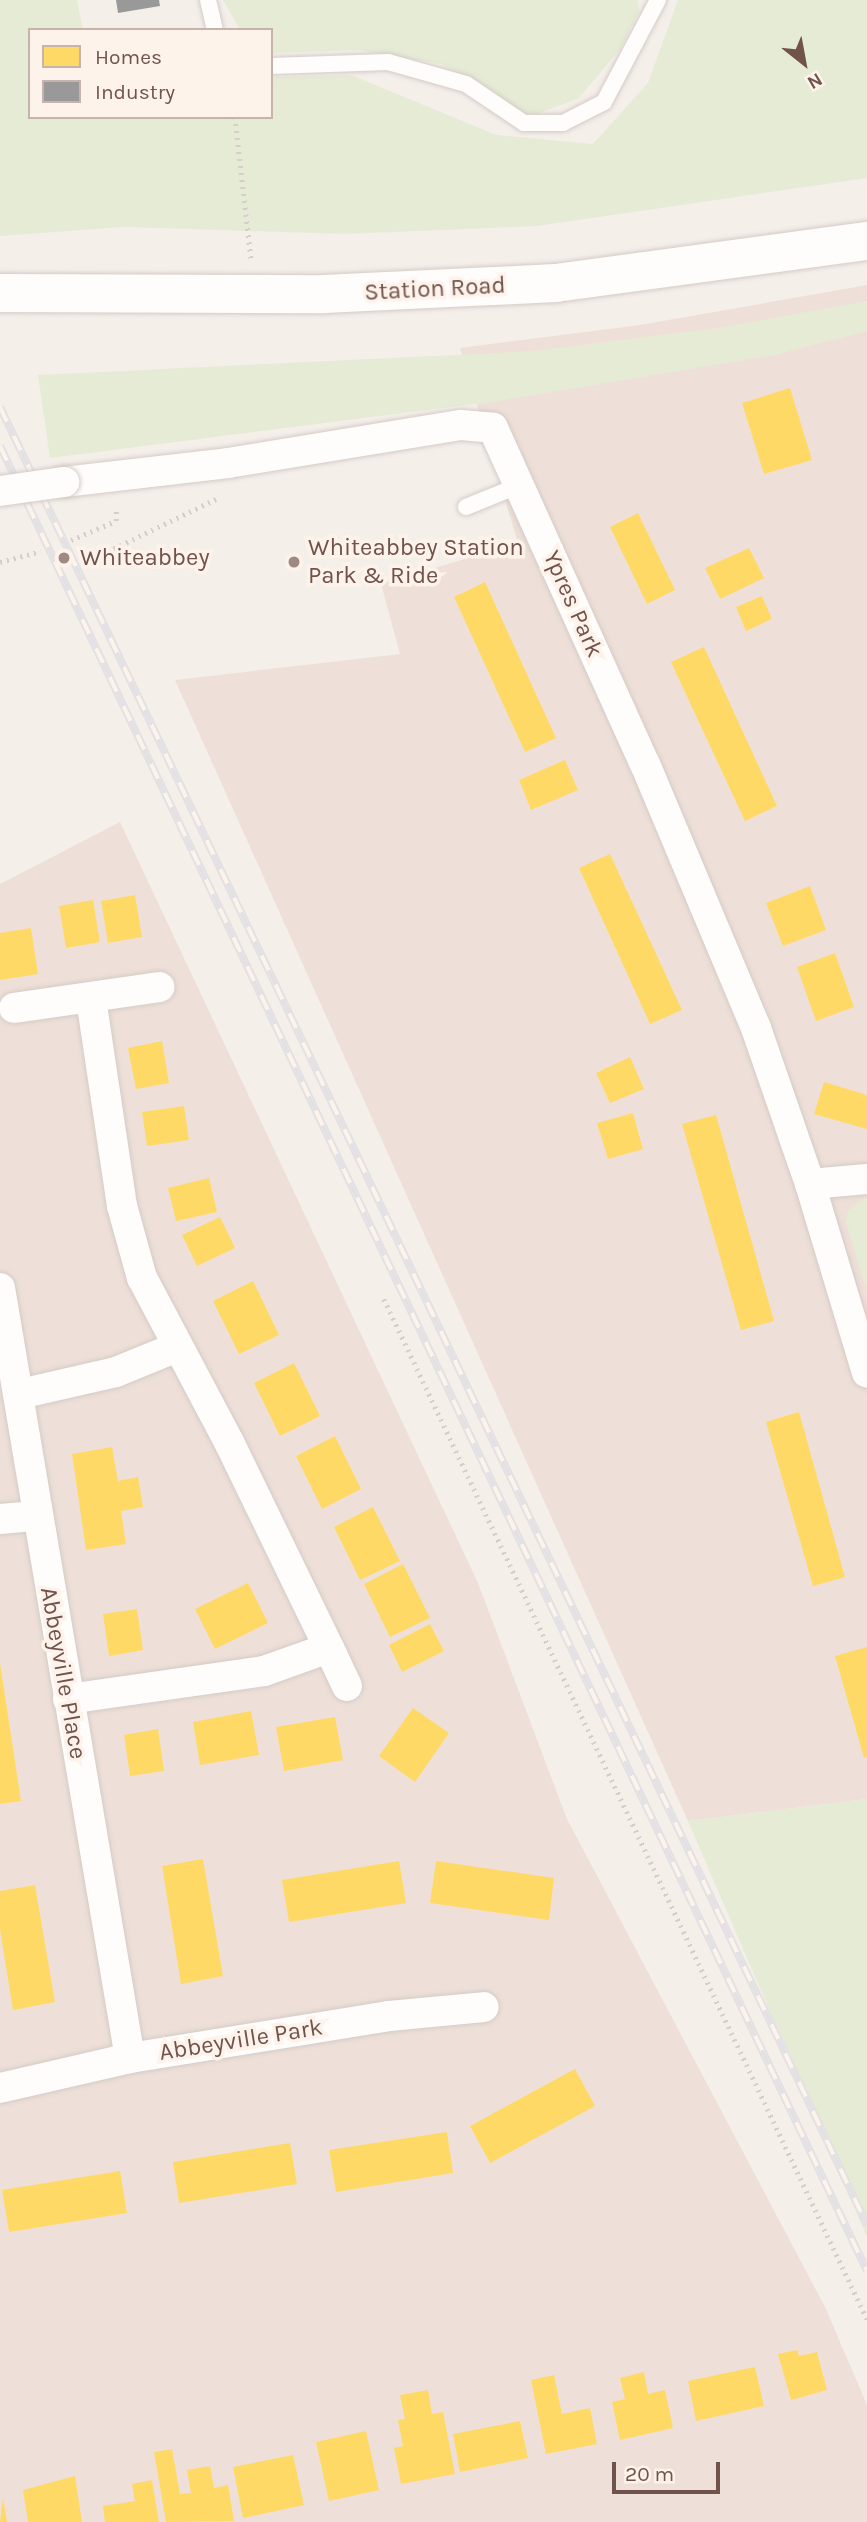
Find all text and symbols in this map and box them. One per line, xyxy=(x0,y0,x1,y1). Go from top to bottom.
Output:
legend xyxy=(28,28,273,119)
north arrow xyxy=(769,28,839,98)
text: Homes xyxy=(95,45,162,69)
text: N xyxy=(803,68,826,94)
text: Industry xyxy=(95,80,175,104)
street label: Station Road xyxy=(364,271,506,307)
place label: Whiteabbey Station Park & Ride xyxy=(308,534,524,590)
place label: Whiteabbey xyxy=(80,544,210,572)
street label: Ypres Park xyxy=(537,546,609,662)
marker: Whiteabbey xyxy=(54,548,74,568)
marker: Whiteabbey Station Park & Ride xyxy=(286,554,302,570)
street label: Abbeyville Place xyxy=(34,1585,92,1761)
street label: Abbeyville Park xyxy=(157,2013,325,2067)
scale bar xyxy=(615,2448,724,2492)
text: 20 m xyxy=(625,2462,674,2486)

